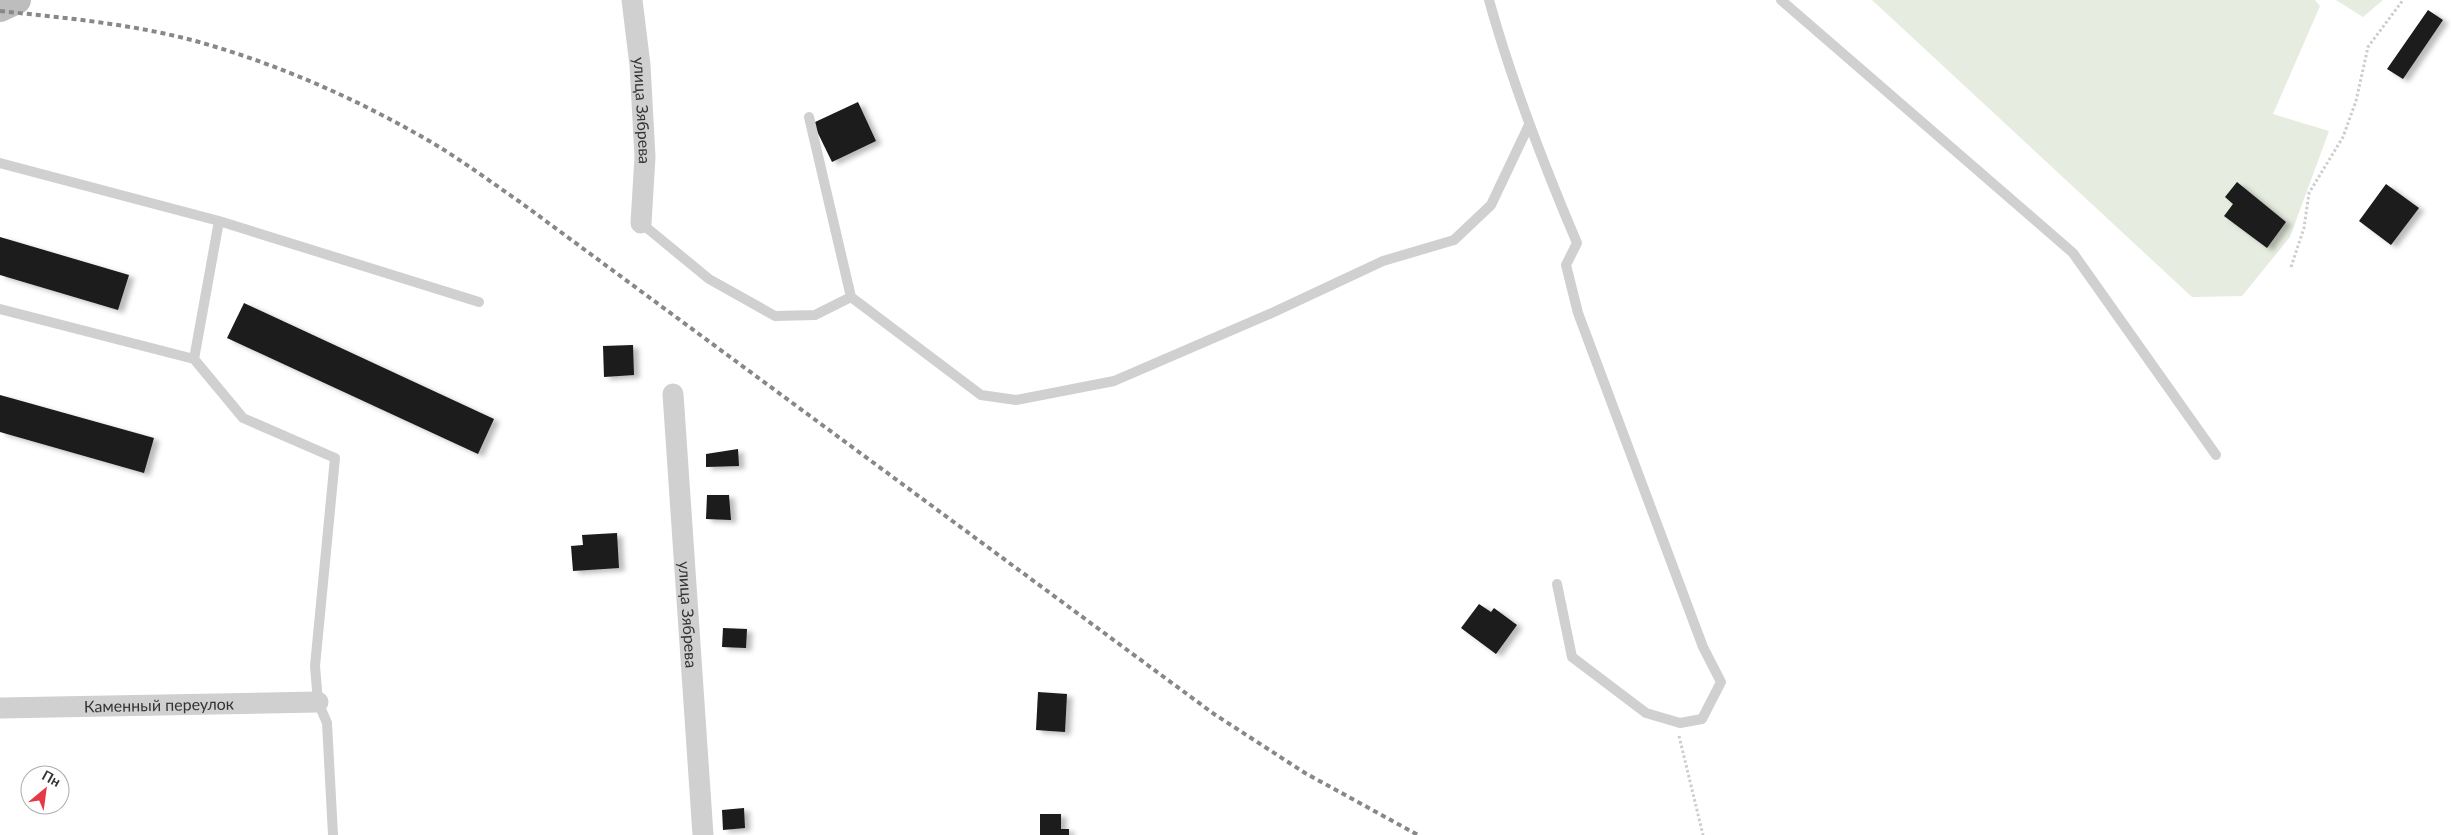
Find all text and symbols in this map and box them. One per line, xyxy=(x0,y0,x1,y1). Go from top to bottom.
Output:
street label: улица Зябрева xyxy=(630,56,655,165)
street label: улица Зябрева xyxy=(675,560,702,669)
street label: Каменный переулок xyxy=(84,694,235,715)
north arrow xyxy=(20,765,70,815)
text: Пн xyxy=(39,766,64,790)

